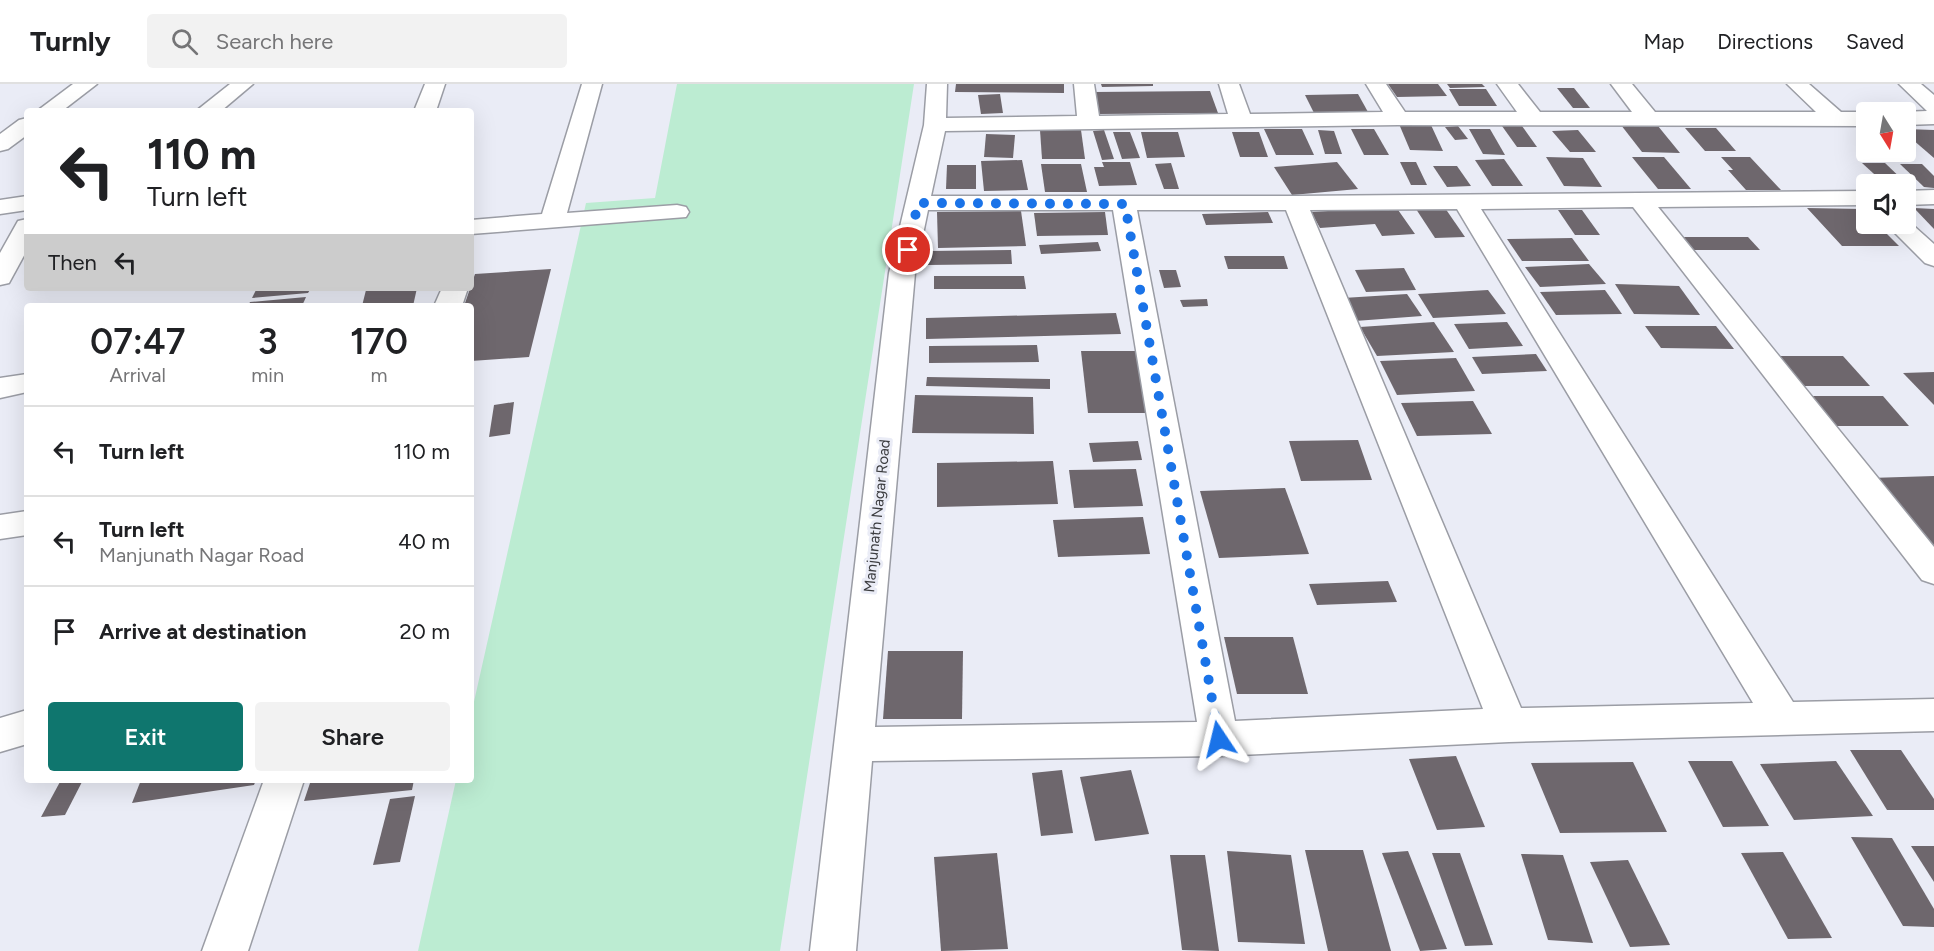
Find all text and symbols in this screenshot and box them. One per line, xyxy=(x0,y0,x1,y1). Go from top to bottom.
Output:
search box xyxy=(147,14,567,68)
text: Turnly xyxy=(30,24,111,58)
icon: search xyxy=(168,25,201,58)
text: Search here xyxy=(216,28,333,55)
text: Map xyxy=(1643,29,1684,54)
text: Directions xyxy=(1717,29,1813,54)
text: Saved xyxy=(1846,29,1904,54)
north arrow xyxy=(1856,102,1916,162)
map controls xyxy=(1856,102,1916,234)
text: 110 m xyxy=(147,129,256,180)
icon: left xyxy=(48,132,126,210)
button: sound xyxy=(1856,174,1916,234)
text: Turn left xyxy=(147,180,247,213)
pin xyxy=(882,224,933,275)
icon: arrive xyxy=(891,233,924,266)
icon: left xyxy=(109,246,142,279)
text: Then xyxy=(48,249,97,276)
text: 07:47 xyxy=(90,320,185,363)
text: 3 xyxy=(258,320,278,363)
text: 170 xyxy=(350,320,408,363)
text: Arrival xyxy=(109,363,166,387)
text: min xyxy=(251,363,284,387)
text: m xyxy=(371,363,388,387)
icon: left xyxy=(48,435,81,468)
text: Turn left xyxy=(99,438,185,465)
text: 110 m xyxy=(394,438,450,465)
street label: Manjunath Nagar Road xyxy=(860,439,894,593)
text: Turn left xyxy=(99,516,185,543)
icon: left xyxy=(48,525,81,558)
text: 40 m xyxy=(398,528,450,555)
text: Manjunath Nagar Road xyxy=(99,543,304,567)
icon: arrive xyxy=(48,615,81,648)
text: Arrive at destination xyxy=(99,618,307,645)
text: 20 m xyxy=(399,618,450,645)
button: Exit xyxy=(48,702,243,771)
button: Share xyxy=(255,702,450,771)
position arrow xyxy=(1187,707,1251,771)

